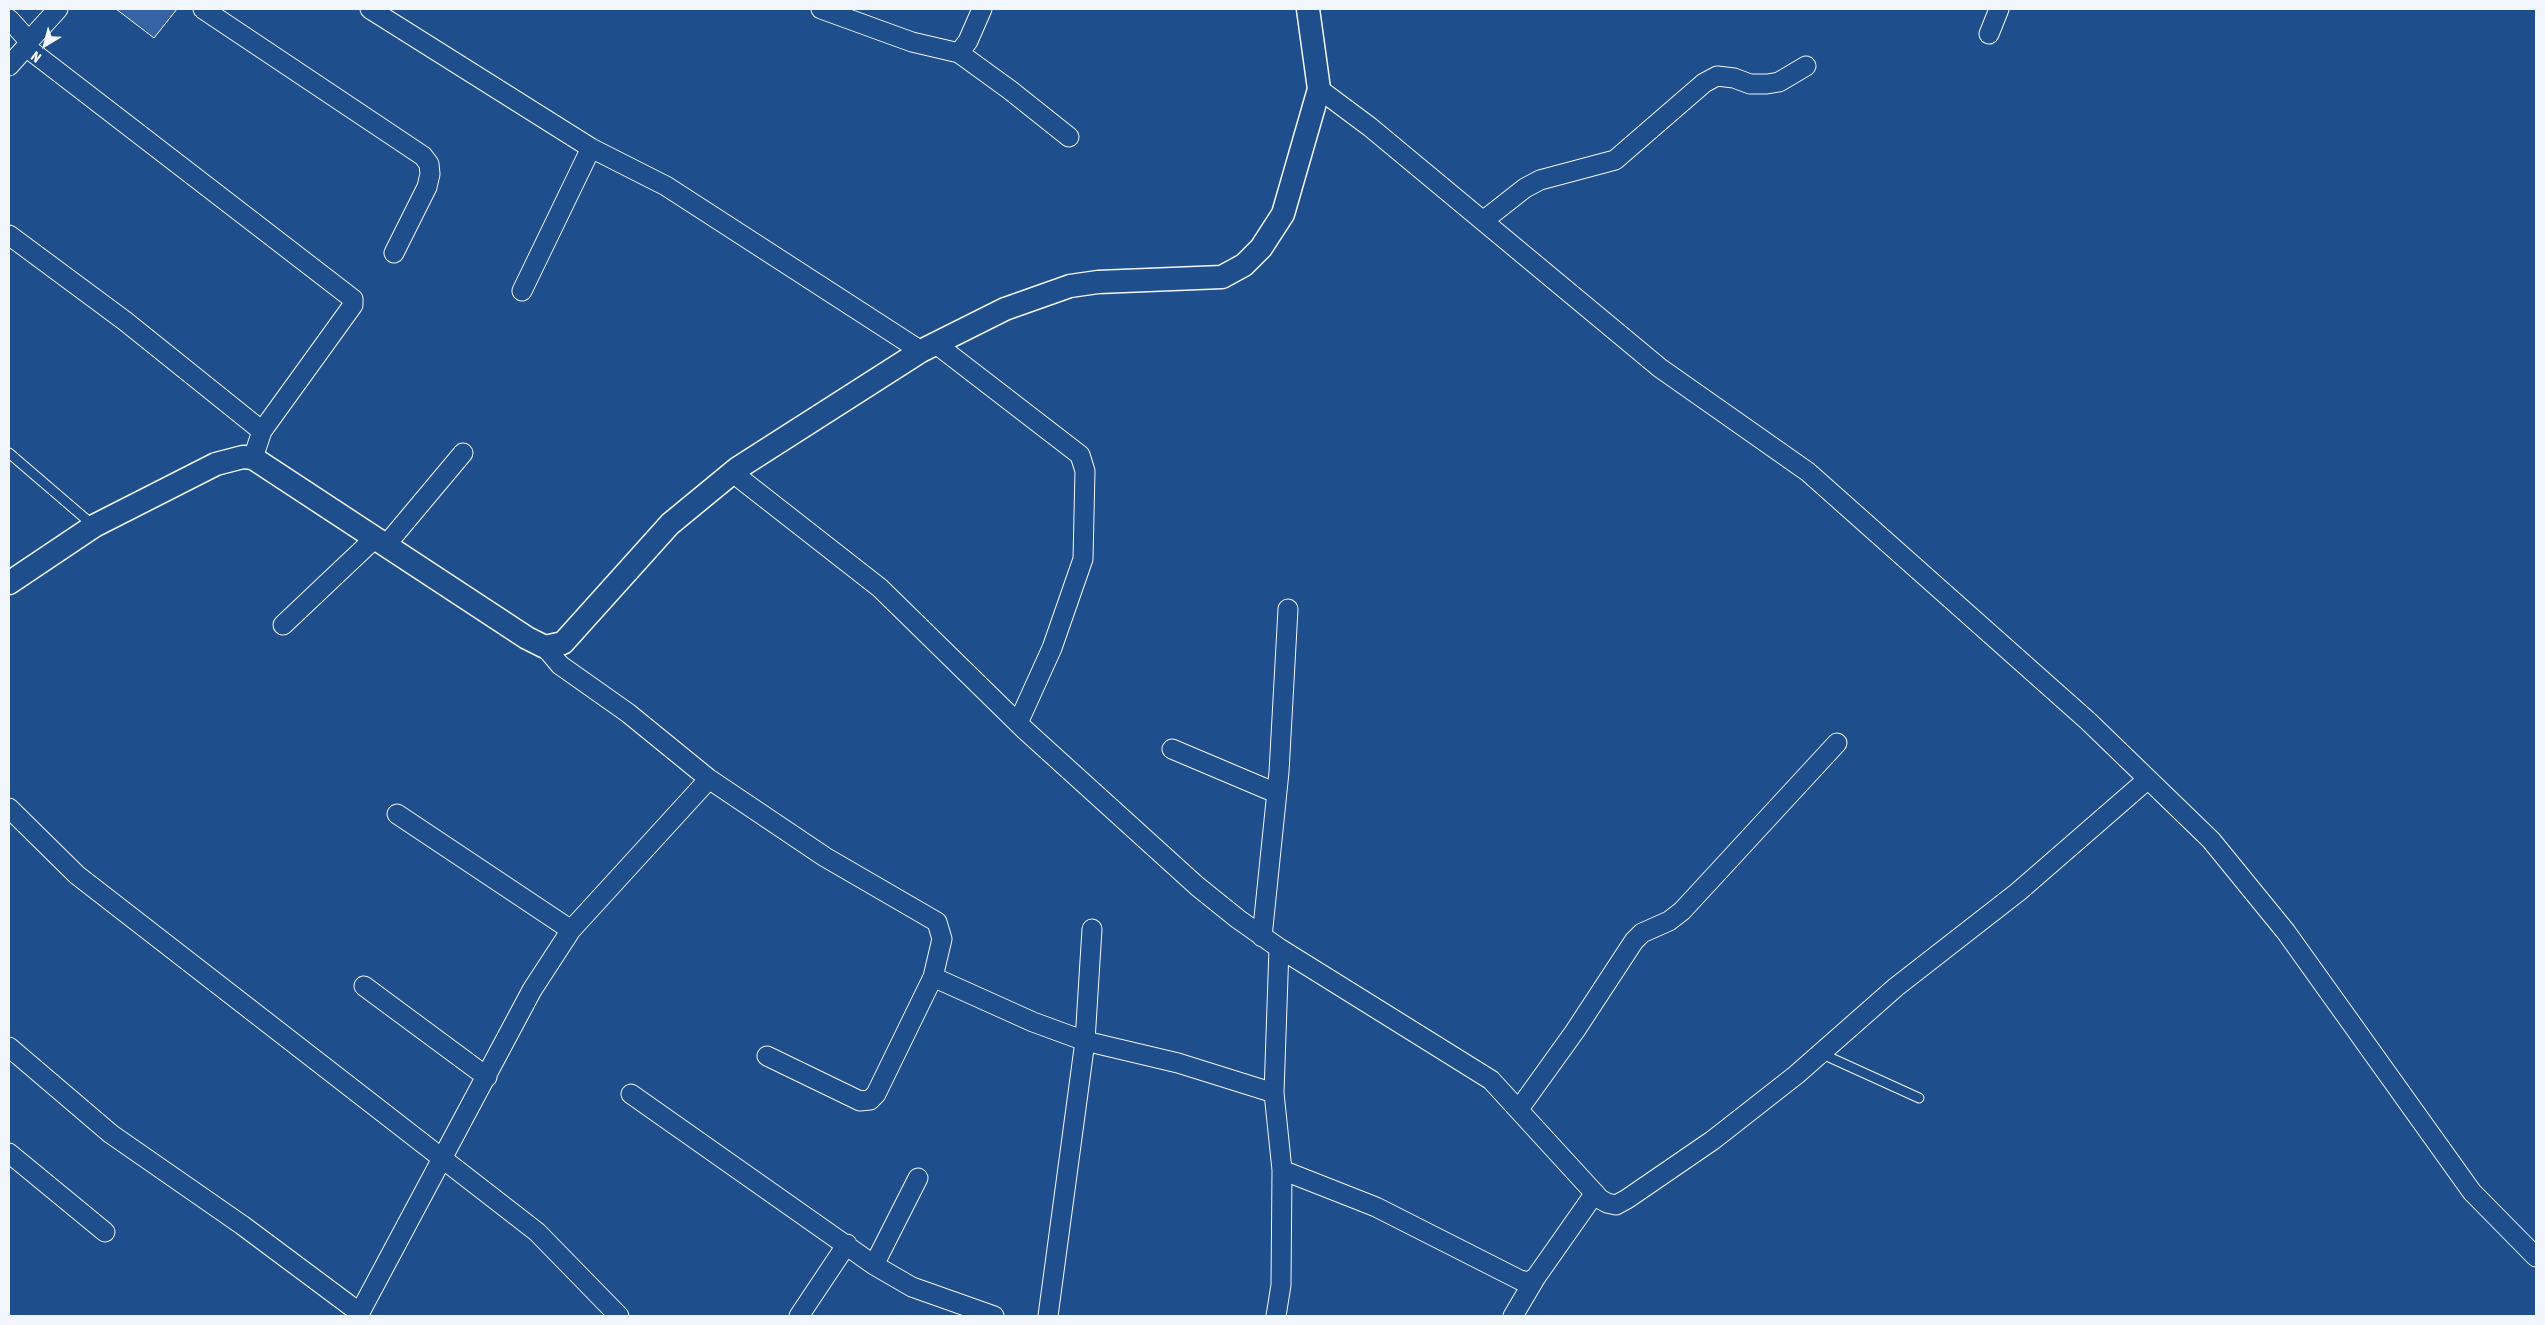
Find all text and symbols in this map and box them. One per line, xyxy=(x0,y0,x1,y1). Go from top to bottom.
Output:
north arrow xyxy=(20,20,70,70)
text: N xyxy=(28,48,44,66)

